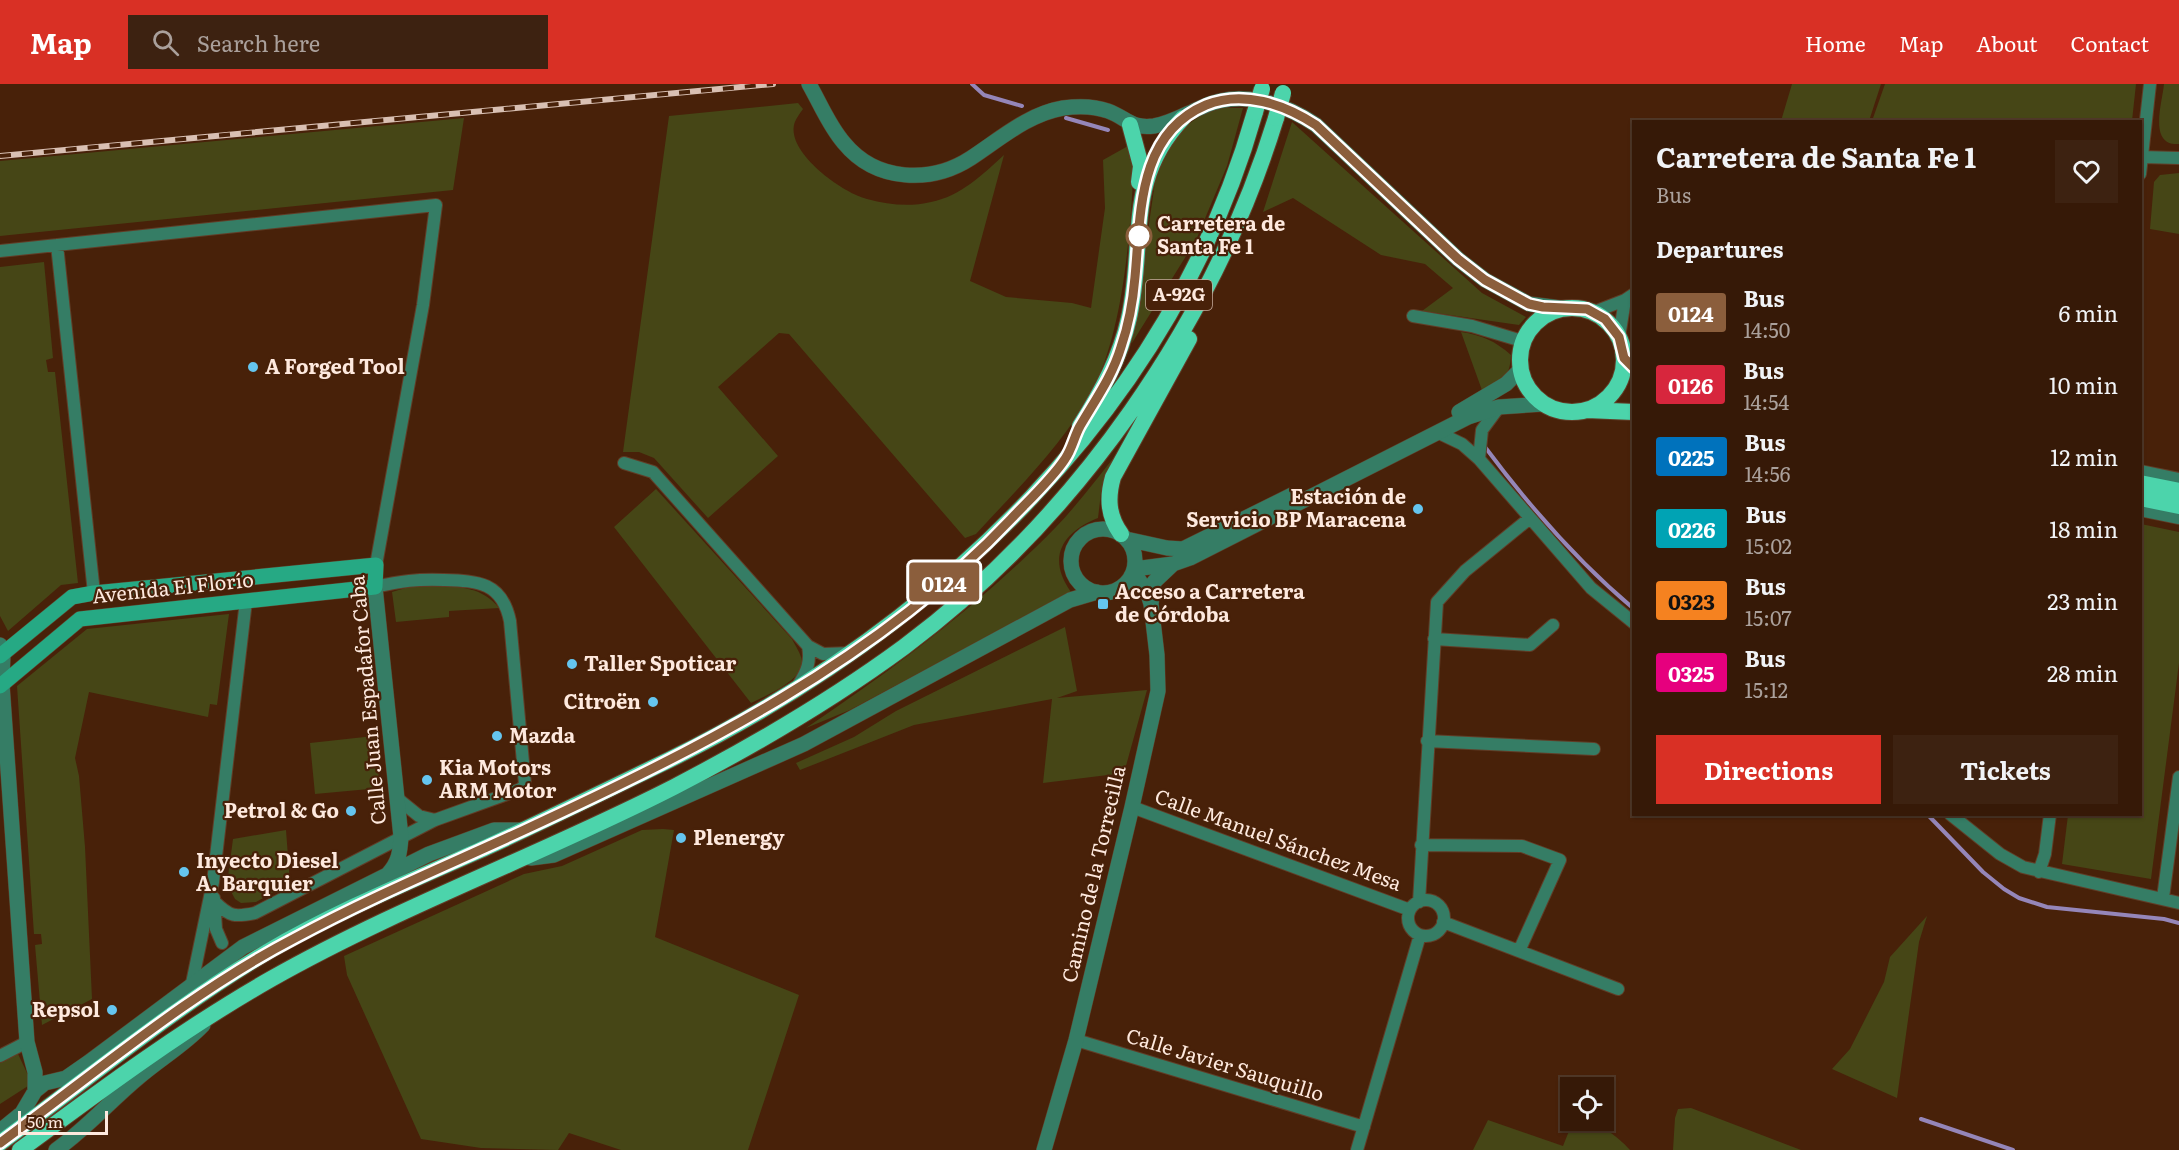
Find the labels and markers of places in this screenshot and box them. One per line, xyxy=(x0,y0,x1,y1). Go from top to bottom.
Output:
place label: Carretera de Santa Fe 1 xyxy=(1157,207,1285,260)
marker: Carretera de Santa Fe 1 xyxy=(1126,223,1152,249)
place label: A Forged Tool xyxy=(265,350,405,380)
marker: A Forged Tool xyxy=(246,360,260,374)
place label: Estación de Servicio BP Maracena xyxy=(1186,480,1406,533)
marker: Estación de Servicio BP Maracena xyxy=(1411,502,1425,516)
place label: Acceso a Carretera de Córdoba xyxy=(1115,575,1305,628)
marker: Acceso a Carretera de Córdoba xyxy=(1096,597,1110,611)
place label: Taller Spoticar xyxy=(584,647,737,677)
marker: Taller Spoticar xyxy=(565,657,579,671)
place label: Citroën xyxy=(563,685,641,715)
marker: Citroën xyxy=(646,695,660,709)
place label: Mazda xyxy=(509,719,576,749)
marker: Mazda xyxy=(490,729,504,743)
place label: Kia Motors ARM Motor xyxy=(439,751,556,804)
marker: Kia Motors ARM Motor xyxy=(420,773,434,787)
place label: Petrol & Go xyxy=(224,794,339,824)
marker: Petrol & Go xyxy=(344,804,358,818)
place label: Plenergy xyxy=(693,821,785,851)
marker: Plenergy xyxy=(674,831,688,845)
place label: Inyecto Diesel A. Barquier xyxy=(196,844,339,897)
marker: Inyecto Diesel A. Barquier xyxy=(177,865,191,879)
place label: Repsol xyxy=(32,993,100,1023)
marker: Repsol xyxy=(105,1003,119,1017)

